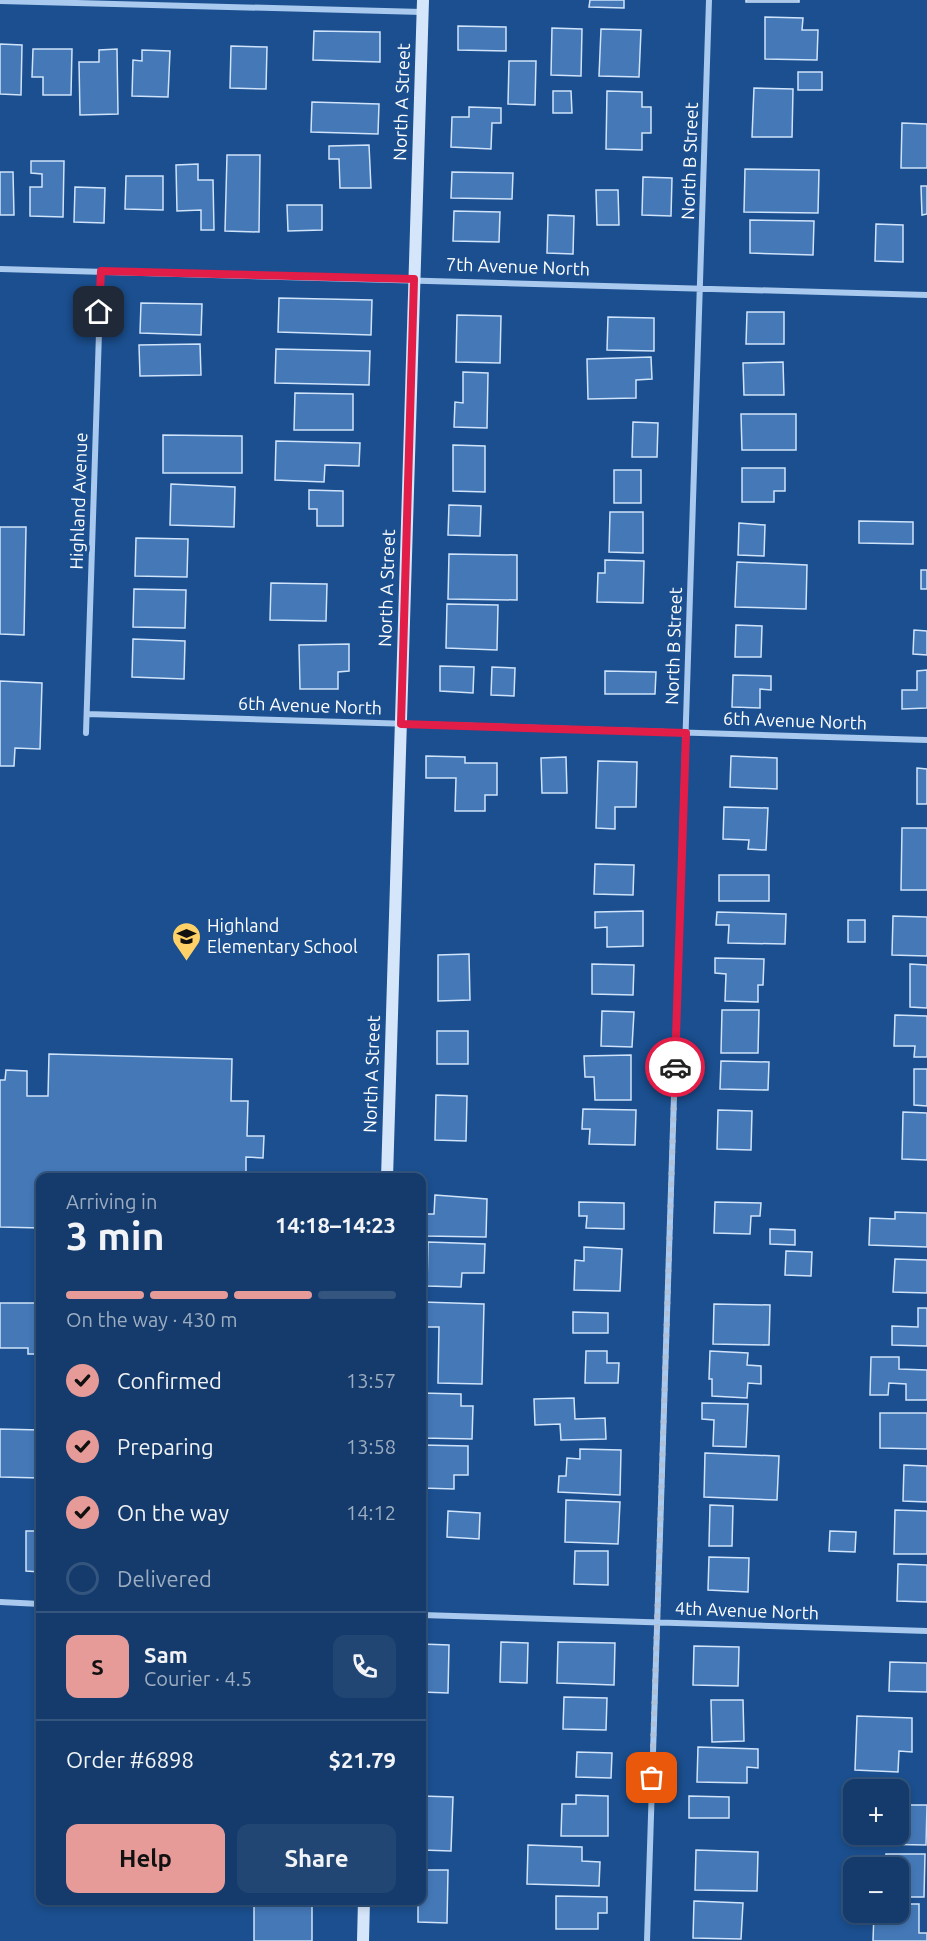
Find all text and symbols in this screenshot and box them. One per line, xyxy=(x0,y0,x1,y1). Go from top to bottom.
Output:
street label: North A Street xyxy=(389,43,413,161)
street label: North B Street xyxy=(677,102,701,220)
street label: 7th Avenue North xyxy=(446,253,590,279)
pin xyxy=(73,286,124,337)
icon: home xyxy=(82,295,115,328)
street label: Highland Avenue xyxy=(66,432,90,570)
street label: North A Street xyxy=(374,529,398,647)
street label: North B Street xyxy=(661,587,685,705)
street label: 6th Avenue North xyxy=(238,692,382,718)
street label: 6th Avenue North xyxy=(723,707,867,733)
place label: Highland Elementary School xyxy=(207,915,358,956)
school or university icon: Highland Elementary School xyxy=(170,920,202,962)
street label: North A Street xyxy=(359,1015,383,1133)
courier xyxy=(645,1037,705,1097)
icon: car xyxy=(659,1051,692,1084)
text: Arriving in xyxy=(66,1190,157,1213)
text: 14:18–14:23 xyxy=(275,1212,396,1237)
text: 3 min xyxy=(66,1214,165,1257)
text: On the way · 430 m xyxy=(66,1308,238,1331)
icon: check xyxy=(66,1364,99,1397)
text: Confirmed xyxy=(117,1368,222,1393)
text: 13:57 xyxy=(346,1369,396,1392)
icon: check xyxy=(66,1430,99,1463)
text: Preparing xyxy=(117,1434,214,1459)
text: 13:58 xyxy=(346,1435,396,1458)
icon: check xyxy=(66,1496,99,1529)
text: On the way xyxy=(117,1500,229,1525)
text: 14:12 xyxy=(346,1501,396,1524)
text: Delivered xyxy=(117,1566,212,1591)
street label: 4th Avenue North xyxy=(675,1597,819,1623)
button: phone xyxy=(333,1635,396,1698)
text: Sam xyxy=(144,1642,188,1667)
text: S xyxy=(91,1654,104,1679)
text: Courier · 4.5 xyxy=(144,1667,252,1690)
text: Order #6898 xyxy=(66,1747,194,1772)
text: $21.79 xyxy=(329,1747,396,1772)
pin xyxy=(626,1752,677,1803)
icon: bag xyxy=(635,1761,668,1794)
map controls xyxy=(843,1779,909,1923)
button: + xyxy=(843,1779,909,1845)
button: Help xyxy=(66,1824,225,1893)
button: Share xyxy=(237,1824,396,1893)
button: − xyxy=(843,1857,909,1923)

